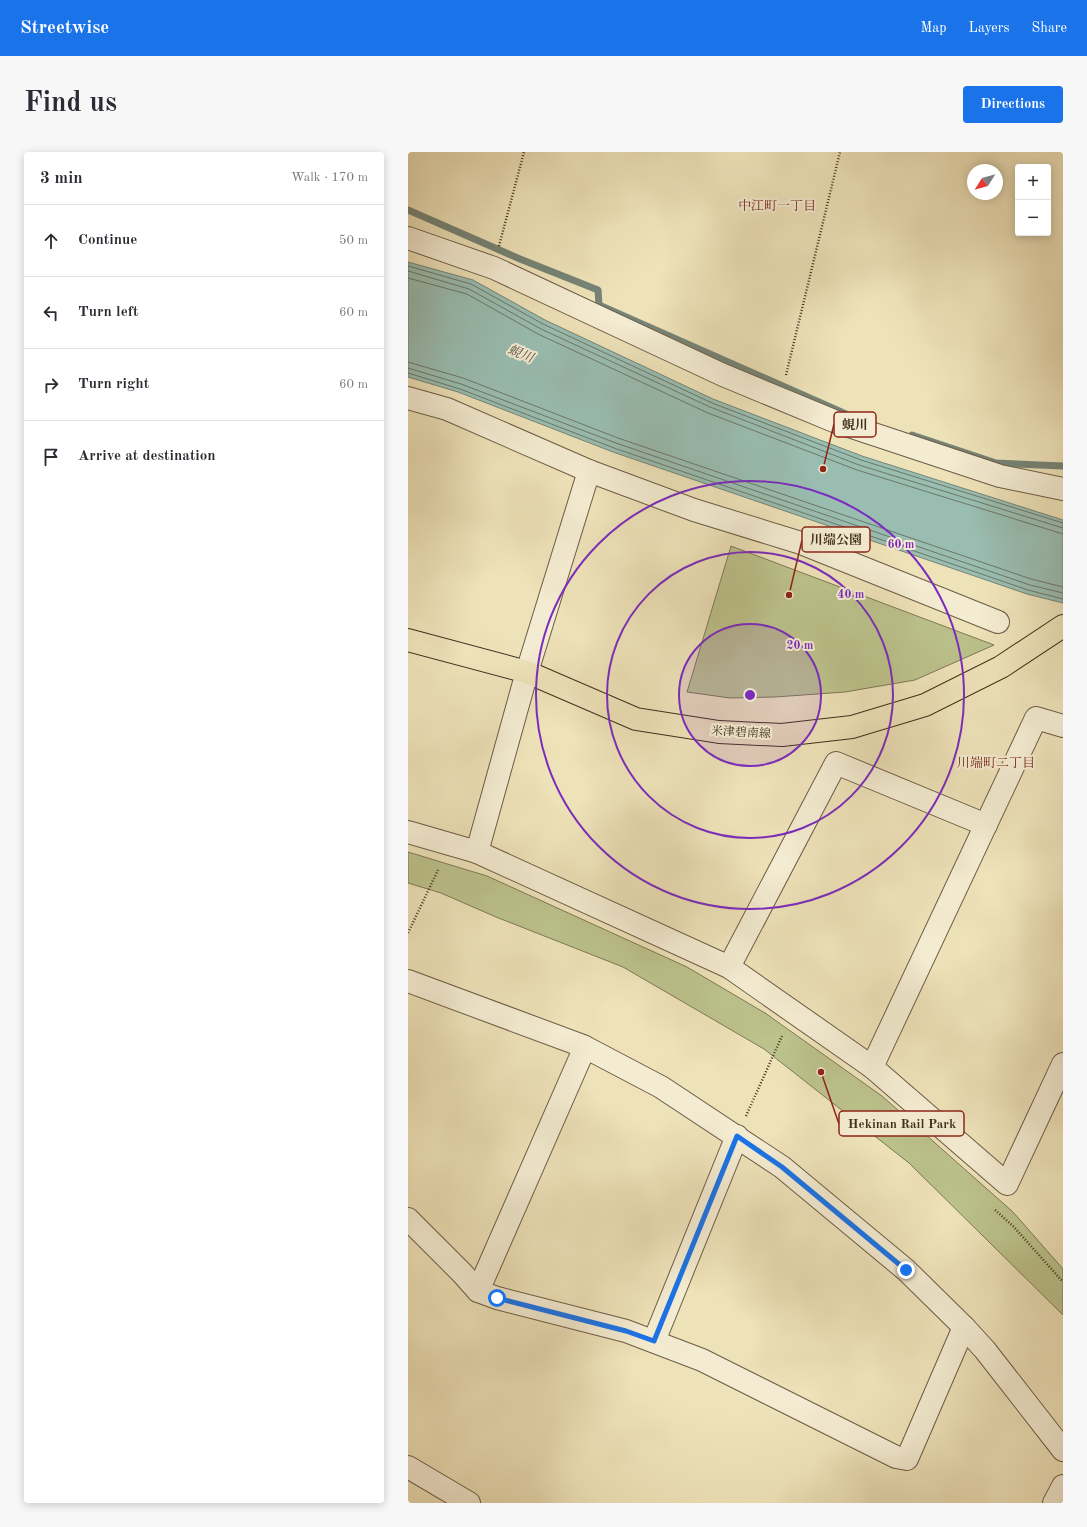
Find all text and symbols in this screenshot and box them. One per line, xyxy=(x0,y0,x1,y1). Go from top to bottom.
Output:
text: Streetwise xyxy=(20,19,109,38)
text: Map xyxy=(921,21,947,35)
text: Layers xyxy=(969,21,1010,35)
text: Share xyxy=(1032,21,1067,35)
button: Directions xyxy=(963,86,1063,123)
text: Find us xyxy=(24,90,117,118)
north arrow xyxy=(967,164,1003,200)
map controls xyxy=(1015,164,1051,236)
button: + xyxy=(1015,164,1051,200)
text: 3 min xyxy=(40,170,83,187)
text: Walk · 170 m xyxy=(291,171,368,184)
district label: 中江町一丁目 xyxy=(738,199,816,213)
button: − xyxy=(1015,200,1051,236)
icon: ahead xyxy=(40,230,62,252)
text: Continue xyxy=(78,233,137,248)
text: 50 m xyxy=(339,234,368,247)
icon: left xyxy=(40,302,62,324)
text: Turn left xyxy=(78,305,138,320)
text: 60 m xyxy=(339,306,368,319)
water label: 蜆川 xyxy=(506,343,537,366)
icon: right xyxy=(40,374,62,396)
text: Turn right xyxy=(78,377,149,392)
text: 60 m xyxy=(339,378,368,391)
callout: 蜆川 xyxy=(834,412,876,437)
text: 蜆川 xyxy=(842,418,868,432)
icon: arrive xyxy=(40,446,62,468)
text: Arrive at destination xyxy=(78,449,216,464)
callout: 川端公園 xyxy=(802,527,870,552)
text: 川端公園 xyxy=(810,533,862,547)
text: 60 m xyxy=(888,539,915,551)
text: 40 m xyxy=(838,589,865,601)
text: 20 m xyxy=(787,640,814,652)
centre of rings xyxy=(743,688,757,702)
street label: 米津碧南線 xyxy=(711,723,771,741)
district label: 川端町二丁目 xyxy=(957,756,1035,770)
callout: Hekinan Rail Park xyxy=(839,1111,964,1136)
text: Hekinan Rail Park xyxy=(848,1118,957,1131)
route end xyxy=(897,1261,915,1279)
route start xyxy=(488,1289,506,1307)

